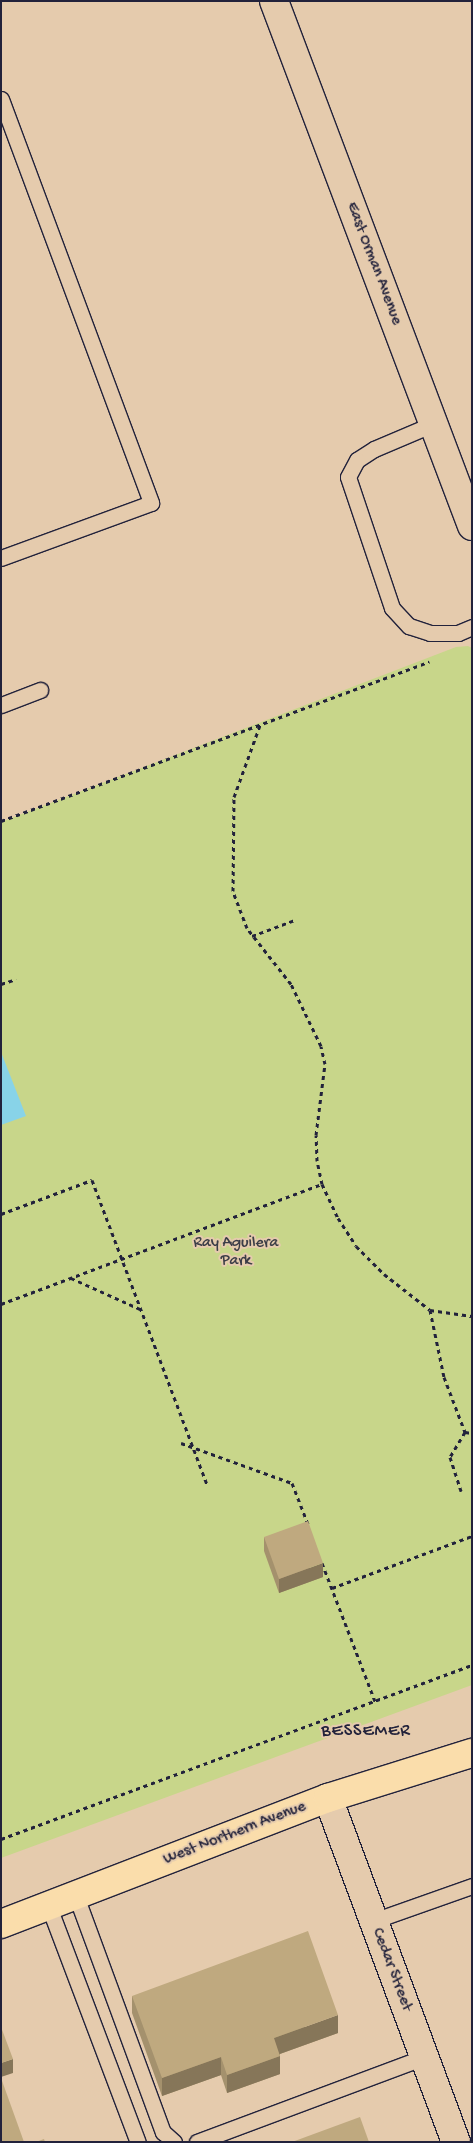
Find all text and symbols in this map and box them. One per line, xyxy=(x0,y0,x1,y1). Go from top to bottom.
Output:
street label: East Orman Avenue xyxy=(341,200,405,328)
park label: Ray Aguilera Park xyxy=(194,1234,278,1272)
district label: BESSEMER xyxy=(320,1721,412,1743)
street label: West Northern Avenue xyxy=(161,1798,309,1870)
street label: Cedar Street xyxy=(366,1926,416,2014)

